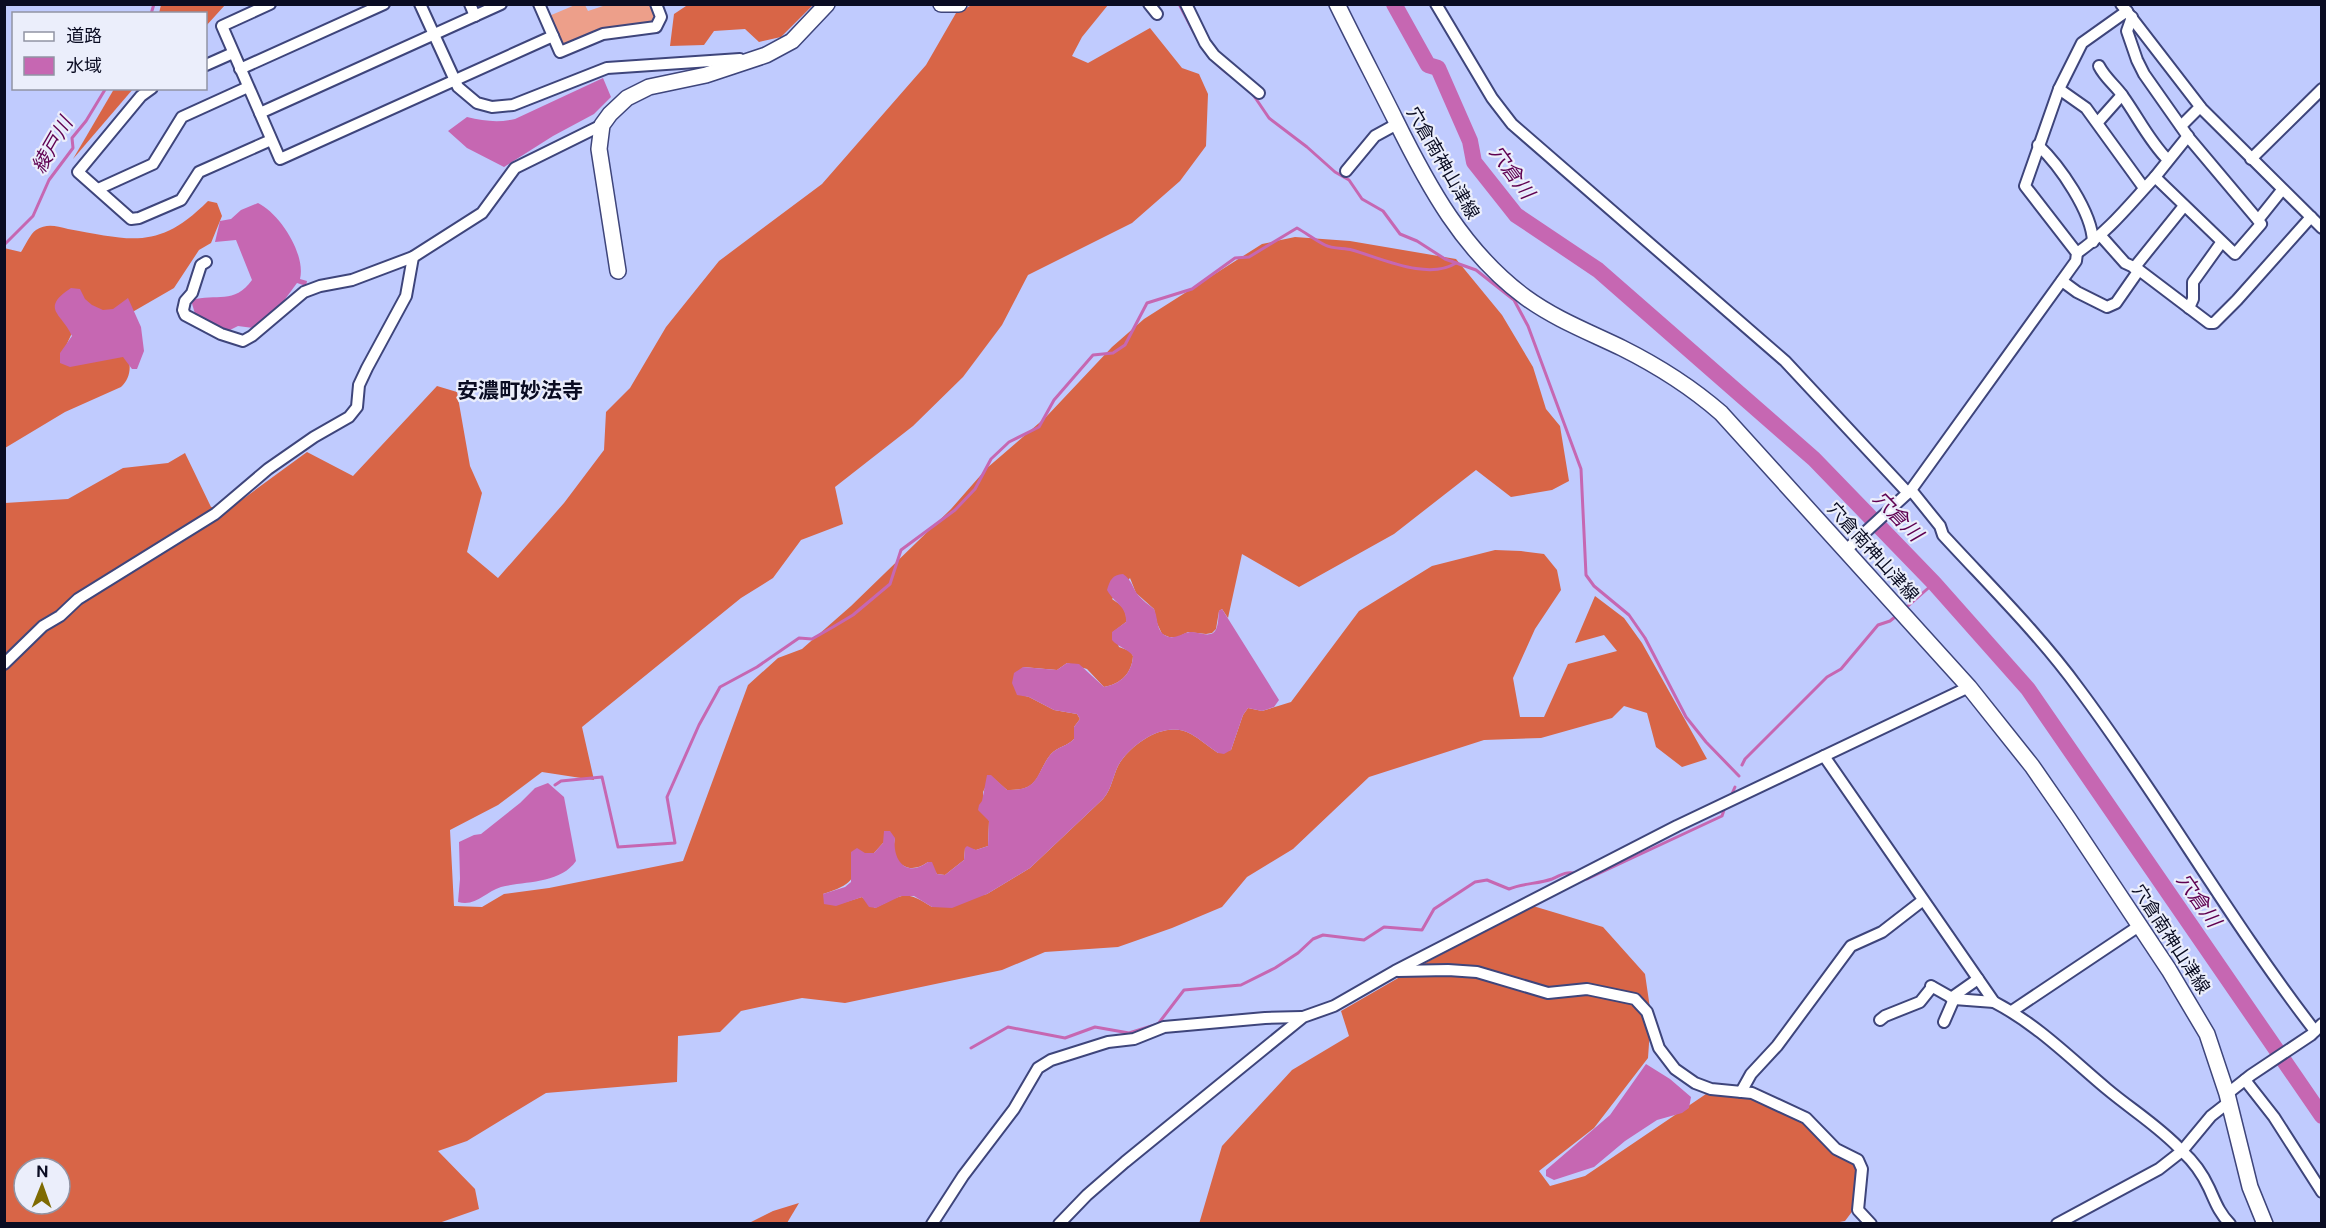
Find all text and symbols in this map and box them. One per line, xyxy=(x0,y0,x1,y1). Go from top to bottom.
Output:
legend xyxy=(12,12,207,90)
text: 道路 xyxy=(66,25,102,46)
text: 水域 xyxy=(66,55,102,76)
street label: 穴倉南神山津線 xyxy=(1403,103,1484,223)
water label: 綾戸川 xyxy=(27,111,78,177)
water label: 穴倉川 xyxy=(1485,141,1541,205)
district label: 安濃町妙法寺 xyxy=(457,378,583,403)
water label: 穴倉川 xyxy=(1869,486,1929,547)
street label: 穴倉南神山津線 xyxy=(1823,498,1923,606)
water label: 穴倉川 xyxy=(2172,869,2227,933)
street label: 穴倉南神山津線 xyxy=(2128,880,2215,997)
north arrow xyxy=(12,1156,72,1216)
text: N xyxy=(36,1162,49,1181)

